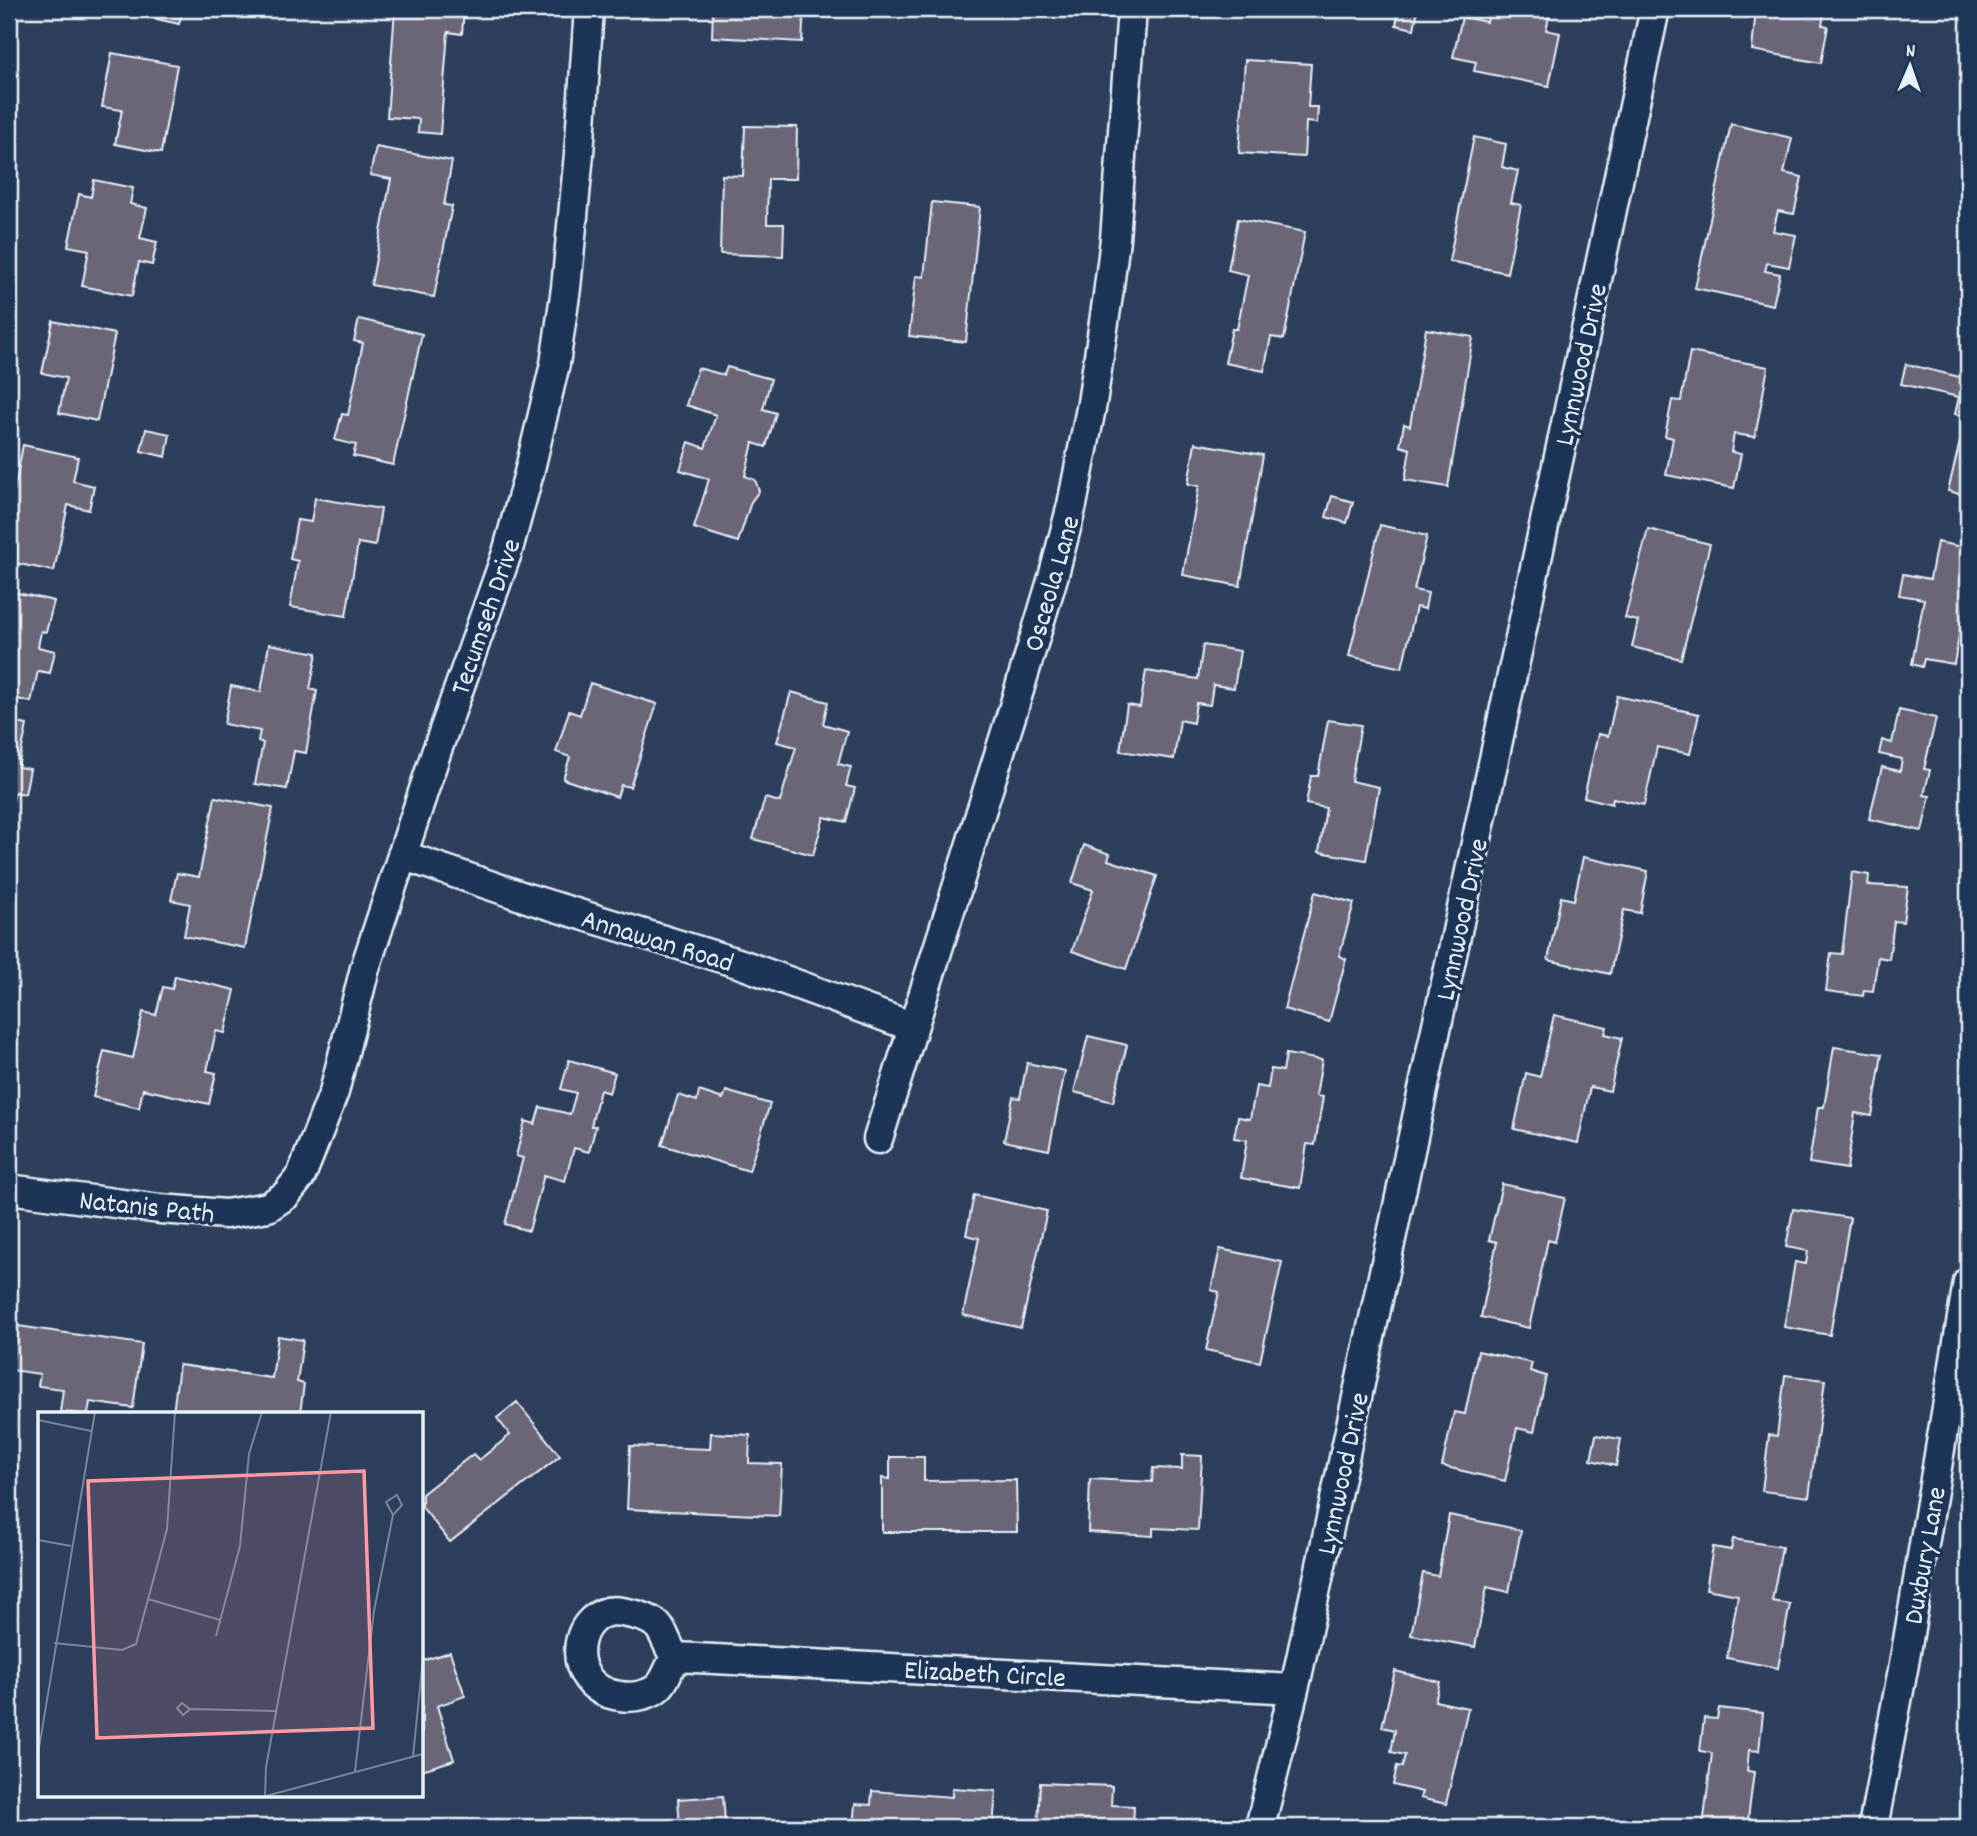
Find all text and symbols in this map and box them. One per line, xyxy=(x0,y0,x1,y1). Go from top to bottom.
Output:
north arrow xyxy=(1876,32,1946,102)
text: N xyxy=(1905,39,1916,66)
street label: Lynnwood Drive xyxy=(1547,280,1621,450)
street label: Osceola Lane xyxy=(1016,512,1093,657)
street label: Tecumseh Drive xyxy=(443,534,534,701)
street label: Lynnwood Drive xyxy=(1428,835,1502,1005)
street label: Annawan Road xyxy=(576,902,738,986)
street label: Natanis Path xyxy=(77,1183,216,1237)
street label: Lynnwood Drive xyxy=(1309,1389,1383,1559)
inset map xyxy=(38,1412,424,1798)
street label: Duxbury Lane xyxy=(1896,1484,1960,1628)
street label: Elizabeth Circle xyxy=(903,1653,1067,1701)

